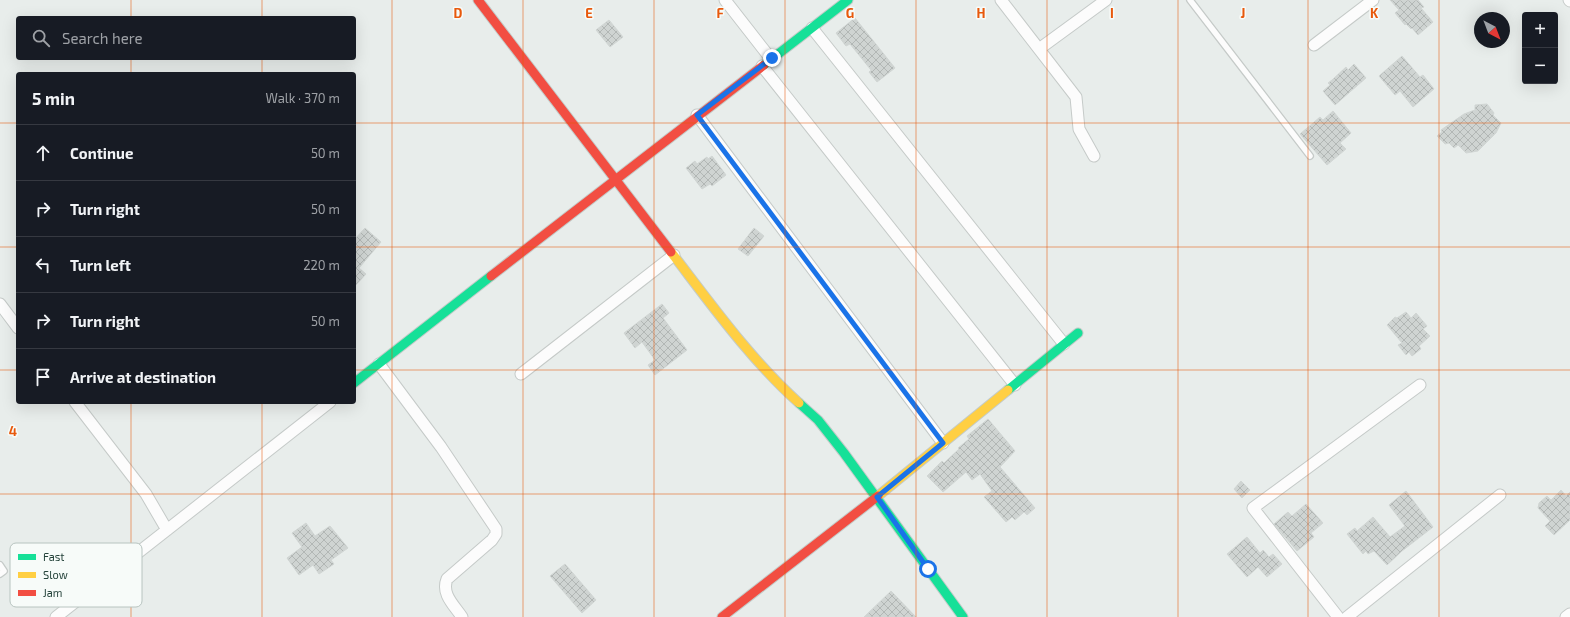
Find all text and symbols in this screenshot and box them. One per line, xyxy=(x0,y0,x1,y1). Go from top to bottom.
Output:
text: D xyxy=(454,5,463,21)
text: E xyxy=(585,5,593,21)
text: F xyxy=(716,5,724,21)
text: G xyxy=(846,5,854,21)
text: H xyxy=(977,5,986,21)
text: I xyxy=(1110,5,1114,21)
text: J xyxy=(1241,5,1245,21)
text: K xyxy=(1370,5,1379,21)
north arrow xyxy=(1474,12,1510,48)
map controls xyxy=(1522,12,1558,84)
button: + xyxy=(1522,12,1558,48)
search box xyxy=(16,16,356,60)
icon: search xyxy=(30,27,52,49)
text: Search here xyxy=(62,29,143,47)
button: − xyxy=(1522,48,1558,84)
route end xyxy=(763,49,781,67)
text: 5 min xyxy=(32,88,75,108)
text: Walk · 370 m xyxy=(265,90,340,106)
icon: ahead xyxy=(32,142,54,164)
text: Continue xyxy=(70,144,133,162)
text: 50 m xyxy=(311,145,340,161)
icon: right xyxy=(32,198,54,220)
text: Turn right xyxy=(70,200,140,218)
text: 50 m xyxy=(311,201,340,217)
icon: left xyxy=(32,254,54,276)
text: Turn left xyxy=(70,256,131,274)
text: 220 m xyxy=(303,257,340,273)
icon: right xyxy=(32,310,54,332)
text: Turn right xyxy=(70,312,140,330)
text: 50 m xyxy=(311,313,340,329)
icon: arrive xyxy=(32,366,54,388)
text: Arrive at destination xyxy=(70,368,216,386)
text: 4 xyxy=(9,423,17,439)
legend xyxy=(10,543,142,607)
text: Fast xyxy=(43,550,65,563)
route start xyxy=(919,560,937,578)
text: Slow xyxy=(43,568,68,581)
text: Jam xyxy=(43,586,62,599)

